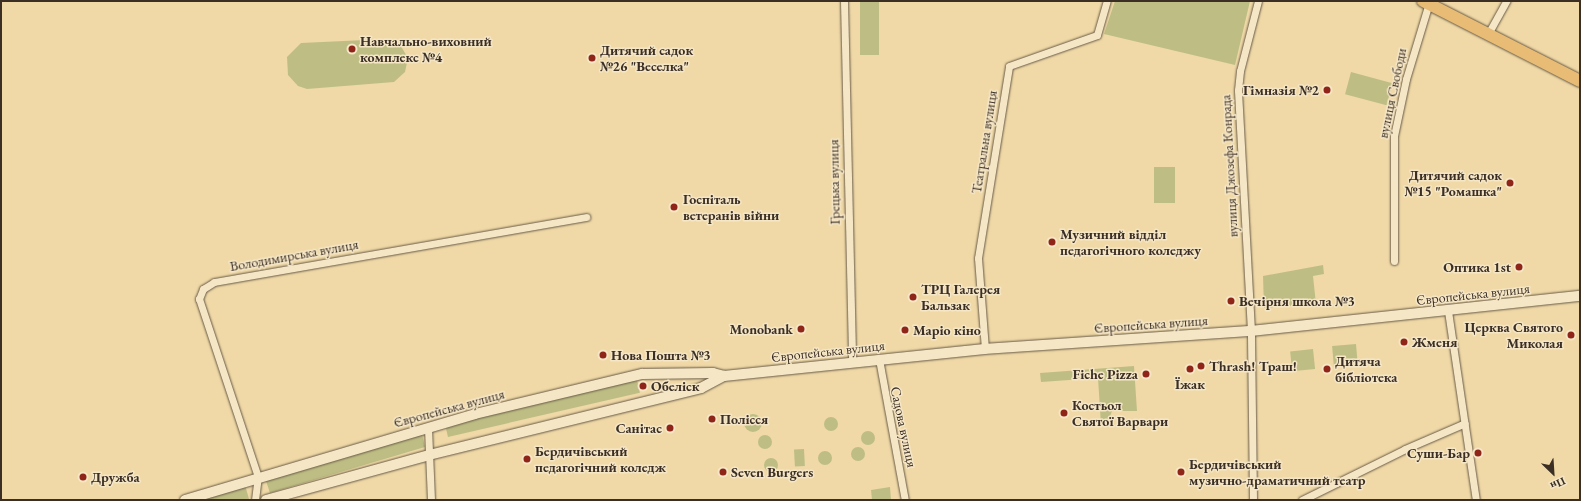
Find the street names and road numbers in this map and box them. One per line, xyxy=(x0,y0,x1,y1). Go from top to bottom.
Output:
street label: вулиця Свободи xyxy=(1374,46,1410,140)
street label: Театральна вулиця xyxy=(968,89,1000,195)
street label: вулиця Джозефа Конрада xyxy=(1217,94,1241,238)
street label: Грецька вулиця xyxy=(825,139,843,225)
street label: Володимирська вулиця xyxy=(228,235,360,275)
street label: Європейська вулиця xyxy=(1415,280,1531,308)
street label: Європейська вулиця xyxy=(1094,312,1208,336)
street label: Європейська вулиця xyxy=(770,337,886,365)
street label: Європейська вулиця xyxy=(392,385,506,431)
street label: Садова вулиця xyxy=(887,385,921,469)

